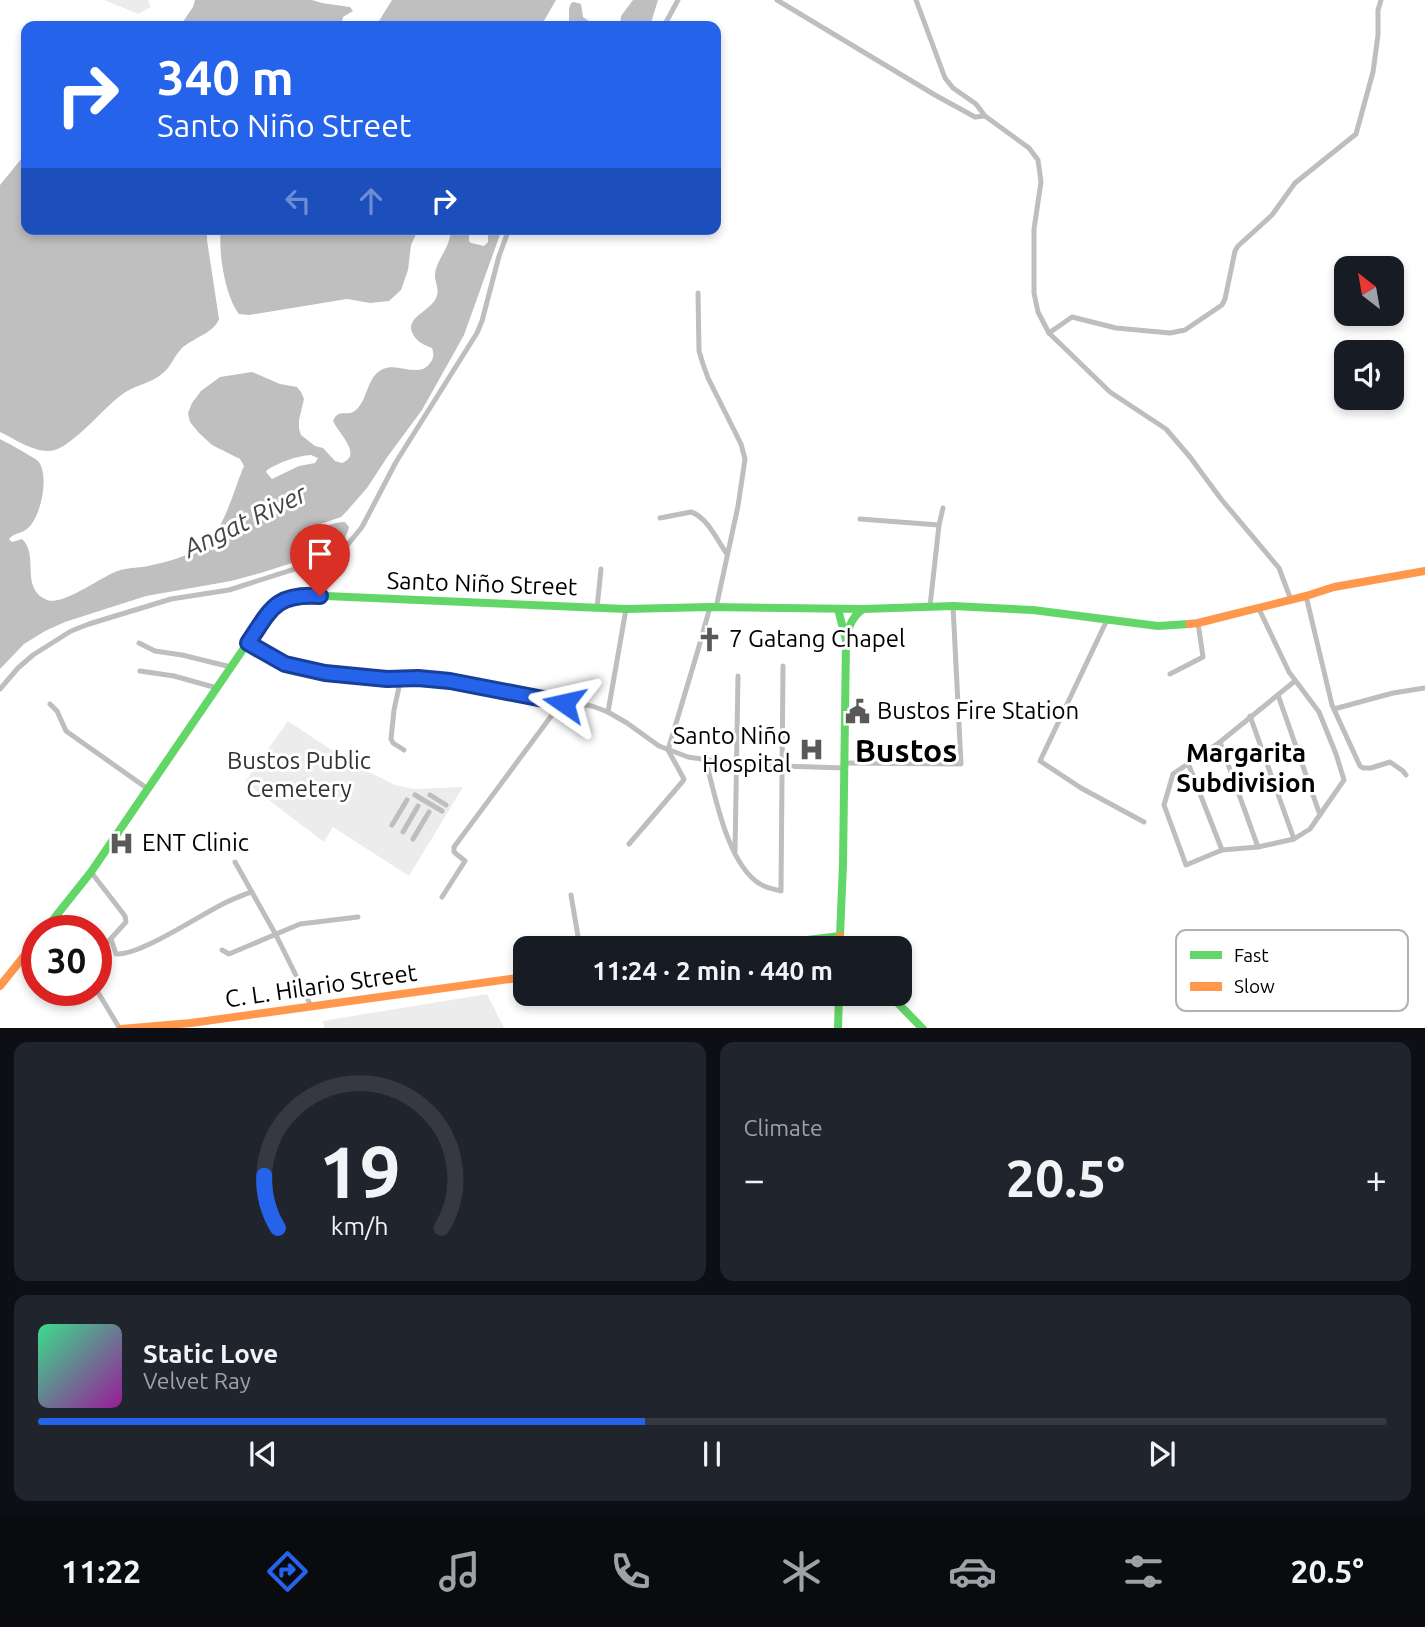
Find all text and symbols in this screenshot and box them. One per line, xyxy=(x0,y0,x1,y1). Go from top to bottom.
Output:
icon: right xyxy=(42,49,133,140)
text: 340 m xyxy=(157,49,294,104)
text: Santo Niño Street xyxy=(157,107,411,143)
icon: left xyxy=(279,182,317,220)
icon: ahead xyxy=(352,182,390,220)
icon: right xyxy=(425,182,463,220)
north arrow xyxy=(1334,256,1404,326)
map controls xyxy=(1334,256,1404,410)
button: sound xyxy=(1334,340,1404,410)
water label: Angat River xyxy=(177,478,312,564)
pin xyxy=(290,524,350,596)
icon: arrive xyxy=(301,535,339,573)
street label: Santo Niño Street xyxy=(386,567,578,600)
church icon: 7 Gatang Chapel xyxy=(695,625,723,653)
place label: 7 Gatang Chapel xyxy=(729,625,905,652)
position arrow xyxy=(527,666,601,740)
public building icon: Bustos Fire Station xyxy=(843,697,871,725)
place label: Bustos Fire Station xyxy=(877,697,1079,724)
place label: Santo Niño Hospital xyxy=(673,722,791,777)
district label: Bustos xyxy=(855,732,957,768)
hospital icon: Santo Niño Hospital xyxy=(797,736,825,764)
district label: Margarita Subdivision xyxy=(1176,738,1316,797)
park label: Bustos Public Cemetery xyxy=(227,747,371,802)
hospital icon: ENT Clinic xyxy=(108,829,136,857)
place label: ENT Clinic xyxy=(142,829,249,856)
speed limit sign: 30 xyxy=(21,915,112,1006)
legend xyxy=(1176,930,1408,1011)
text: Fast xyxy=(1234,944,1269,966)
text: 11:24 · 2 min · 440 m xyxy=(592,956,833,985)
street label: C. L. Hilario Street xyxy=(223,959,419,1012)
text: Slow xyxy=(1234,975,1275,997)
text: Climate xyxy=(744,1115,823,1140)
text: 19 xyxy=(319,1130,401,1212)
text: 20.5° xyxy=(1006,1149,1125,1207)
text: − xyxy=(744,1158,765,1200)
text: + xyxy=(1366,1158,1387,1200)
text: km/h xyxy=(331,1211,389,1239)
text: Static Love xyxy=(143,1339,278,1368)
text: Velvet Ray xyxy=(143,1368,251,1393)
icon: previous xyxy=(244,1435,282,1473)
icon: pause xyxy=(693,1435,731,1473)
icon: next xyxy=(1143,1435,1181,1473)
icon: directions xyxy=(263,1547,312,1596)
icon: music xyxy=(435,1547,484,1596)
icon: phone xyxy=(606,1547,655,1596)
icon: climate xyxy=(777,1547,826,1596)
icon: car xyxy=(948,1547,997,1596)
icon: filters xyxy=(1119,1547,1168,1596)
text: 11:22 xyxy=(61,1553,141,1589)
text: 20.5° xyxy=(1290,1553,1364,1589)

